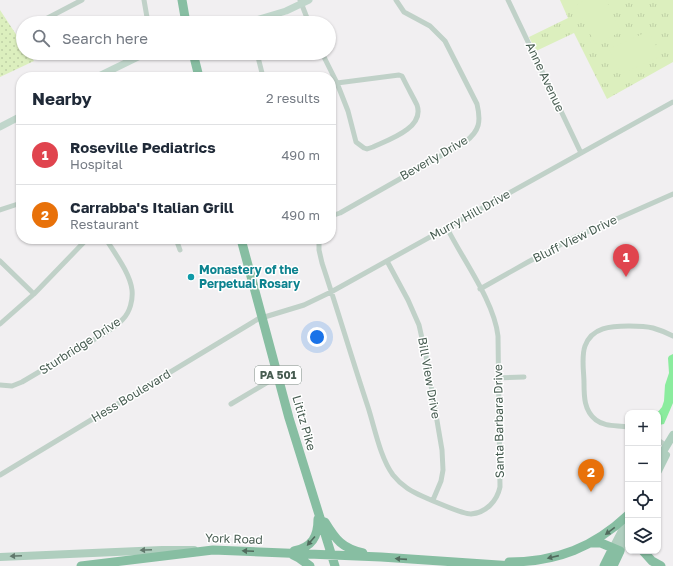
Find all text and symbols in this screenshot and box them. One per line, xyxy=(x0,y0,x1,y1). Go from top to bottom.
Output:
search box xyxy=(16,16,336,60)
icon: search xyxy=(30,27,52,49)
text: Search here xyxy=(62,29,148,47)
street label: Anne Avenue xyxy=(523,40,568,114)
text: Nearby xyxy=(32,88,92,109)
text: 2 results xyxy=(266,90,320,106)
street label: Beverly Drive xyxy=(397,132,470,183)
text: Roseville Pediatrics xyxy=(70,138,216,156)
text: 1 xyxy=(42,147,48,163)
text: 490 m xyxy=(281,147,320,163)
text: Hospital xyxy=(70,156,123,172)
street label: Murry Hill Drive xyxy=(427,186,513,243)
text: Carrabba's Italian Grill xyxy=(70,198,234,216)
text: 2 xyxy=(41,207,49,223)
text: 490 m xyxy=(281,207,320,223)
street label: Bluff View Drive xyxy=(530,212,619,265)
text: Restaurant xyxy=(70,216,139,232)
pin: 1 xyxy=(613,244,639,277)
place label: Monastery of the Perpetual Rosary xyxy=(199,262,301,291)
marker: Monastery of the Perpetual Rosary xyxy=(186,272,196,282)
street label: Sturbridge Drive xyxy=(36,314,123,377)
your location xyxy=(307,327,327,347)
street label: Bill View Drive xyxy=(415,336,444,420)
street label: Santa Barbara Drive xyxy=(490,364,507,478)
street label: Hess Boulevard xyxy=(88,366,173,425)
road number: PA 501 xyxy=(255,366,301,384)
street label: Lititz Pike xyxy=(289,393,320,452)
map controls xyxy=(625,410,661,554)
button: + xyxy=(625,410,661,446)
button: − xyxy=(625,446,661,482)
pin: 2 xyxy=(578,459,604,492)
button: locate xyxy=(625,482,661,518)
button: layers xyxy=(625,518,661,554)
one-way arrow xyxy=(604,527,615,535)
street label: York Road xyxy=(205,530,263,547)
one-way arrow xyxy=(306,536,316,546)
one-way arrow xyxy=(140,547,152,554)
one-way arrow xyxy=(241,548,254,554)
one-way arrow xyxy=(9,553,22,559)
one-way arrow xyxy=(395,555,407,562)
one-way arrow xyxy=(547,555,559,561)

